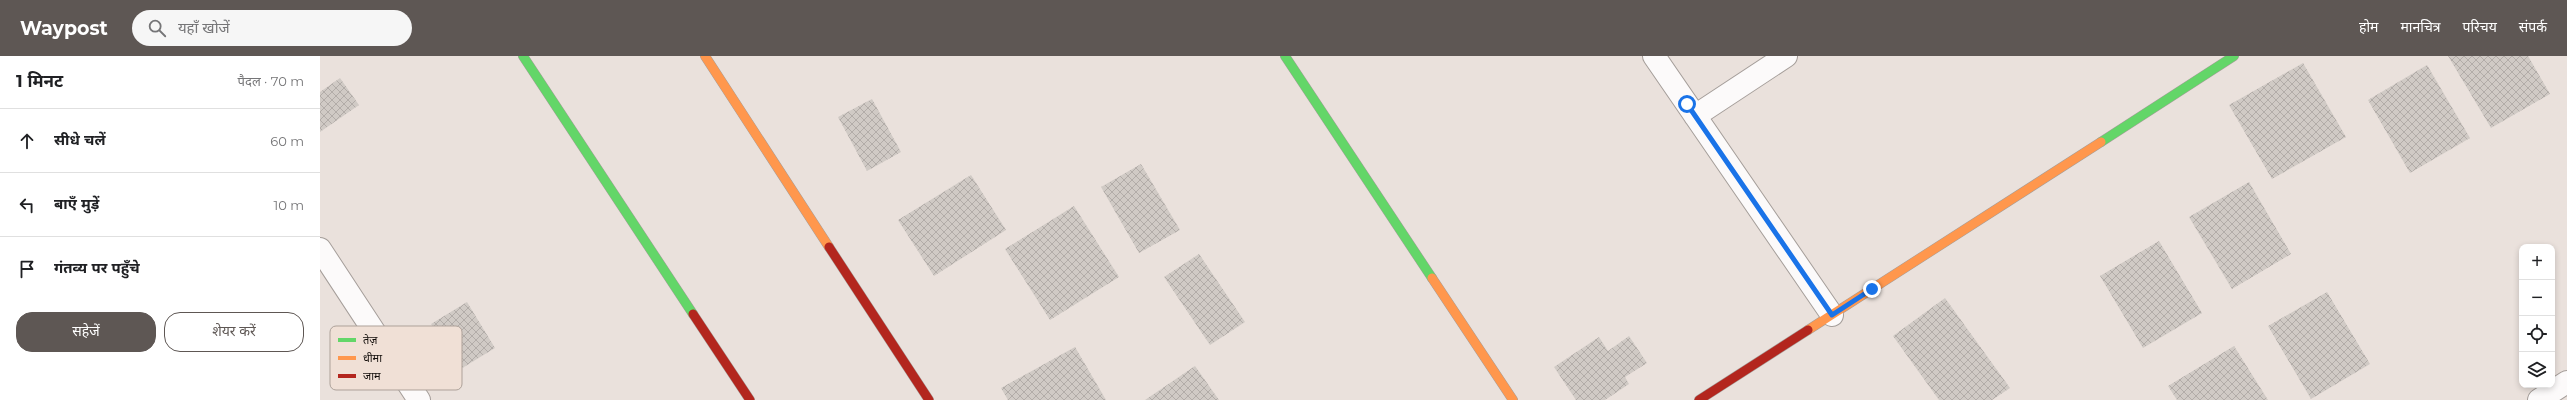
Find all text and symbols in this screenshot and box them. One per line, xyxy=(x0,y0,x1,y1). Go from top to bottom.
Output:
search box xyxy=(132,10,412,46)
text: Waypost xyxy=(20,17,108,40)
icon: search xyxy=(146,17,168,39)
text: यहाँ खोजें xyxy=(178,18,230,37)
text: होम xyxy=(2359,18,2378,36)
text: मानचित्र xyxy=(2400,18,2441,36)
text: परिचय xyxy=(2463,18,2497,36)
text: संपर्क xyxy=(2519,18,2547,36)
text: 1 मिनट xyxy=(16,71,63,91)
text: पैदल · 70 m xyxy=(238,73,304,89)
route start xyxy=(1678,95,1696,113)
icon: ahead xyxy=(16,130,38,152)
text: सीधे चलें xyxy=(54,130,106,149)
text: 60 m xyxy=(270,133,304,149)
icon: left xyxy=(16,194,38,216)
text: बाएँ मुड़ें xyxy=(54,194,99,213)
text: 10 m xyxy=(274,197,304,213)
map controls xyxy=(2519,244,2555,388)
button: + xyxy=(2519,244,2555,280)
icon: arrive xyxy=(16,258,38,280)
text: गंतव्य पर पहुँचे xyxy=(54,258,140,277)
route end xyxy=(1863,280,1881,298)
button: − xyxy=(2519,280,2555,316)
button: सहेजें xyxy=(16,312,156,352)
button: शेयर करें xyxy=(164,312,304,352)
button: locate xyxy=(2519,316,2555,352)
legend xyxy=(330,326,462,390)
text: तेज़ xyxy=(363,333,378,347)
text: धीमा xyxy=(363,351,382,365)
button: layers xyxy=(2519,352,2555,388)
text: जाम xyxy=(363,369,381,383)

